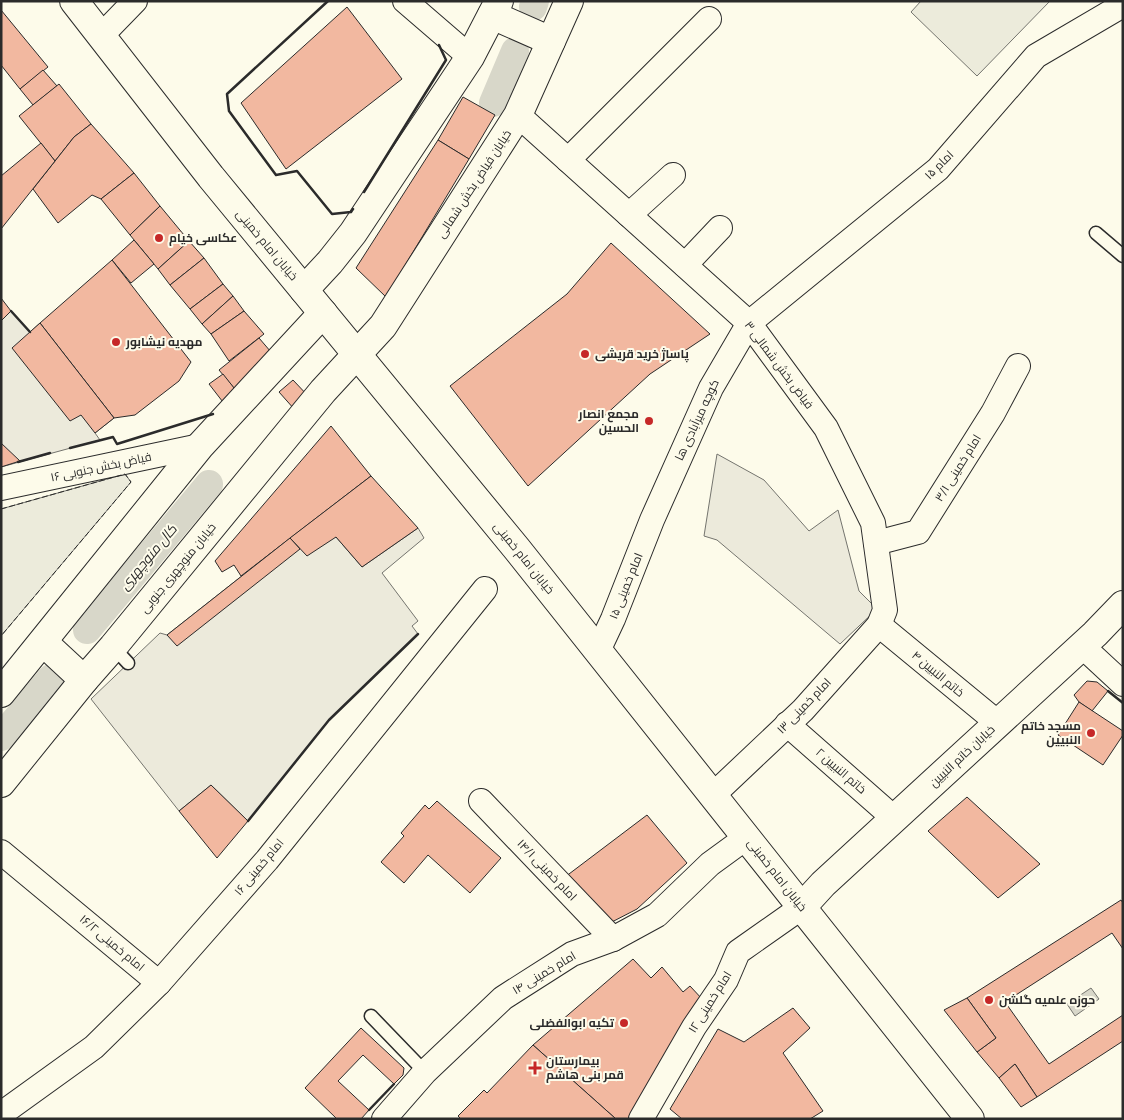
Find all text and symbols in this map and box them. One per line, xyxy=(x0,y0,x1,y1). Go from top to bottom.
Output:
street label: خیابان فیاض بخش شمالی xyxy=(434,127,514,241)
street label: امام ۱۵ xyxy=(922,148,957,183)
street label: خیابان امام خمینی xyxy=(232,207,301,284)
place label: عکاسی خیام xyxy=(169,231,237,246)
marker: عکاسی خیام xyxy=(153,232,165,244)
street label: فیاض بخش شمالی ۳ xyxy=(742,318,816,412)
place label: مهدیه نیشابور xyxy=(125,335,203,350)
marker: مهدیه نیشابور xyxy=(110,336,122,348)
place label: پاساژ خرید قریشی xyxy=(595,347,689,363)
marker: پاساژ خرید قریشی xyxy=(579,348,591,360)
street label: کوچه میرآبادی ها xyxy=(672,377,724,464)
place label: مجمع انصار الحسین xyxy=(578,407,639,436)
marker: مجمع انصار الحسین xyxy=(643,415,655,427)
street label: امام خمینی ۳/۱ xyxy=(932,432,985,505)
street label: فیاض بخش جنوبی ۱۶ xyxy=(49,449,153,485)
street label: خیابان امام خمینی xyxy=(490,519,557,597)
street label: خیابان منوچهری جنوبی xyxy=(137,520,220,617)
water label: کال منوچهری xyxy=(116,521,182,594)
street label: امام خمینی ۱۵ xyxy=(606,551,647,622)
street label: خاتم النبیین ۴ xyxy=(908,648,967,701)
street label: امام خمینی ۱۳ xyxy=(774,675,835,737)
place label: مسجد خاتم النبیین xyxy=(1021,719,1081,748)
street label: خیابان خاتم النبیین xyxy=(926,722,998,791)
marker: مسجد خاتم النبیین xyxy=(1085,727,1097,739)
street label: خاتم النبیین ۲ xyxy=(812,745,869,797)
street label: امام خمینی ۱۶ xyxy=(231,836,287,899)
street label: امام خمینی ۱۴/۱ xyxy=(514,836,580,904)
street label: خیابان امام خمینی xyxy=(743,836,810,915)
street label: امام خمینی ۱۶/۲ xyxy=(76,912,147,975)
street label: امام خمینی ۱۴ xyxy=(510,949,579,998)
street label: امام خمینی ۱۲ xyxy=(686,969,735,1036)
place label: حوزه علمیه گلشن xyxy=(999,993,1095,1008)
marker: حوزه علمیه گلشن xyxy=(983,994,995,1006)
place label: تکیه ابوالفضلی xyxy=(530,1016,615,1031)
marker: تکیه ابوالفضلی xyxy=(618,1017,630,1029)
place label: بیمارستان قمر بنی هاشم xyxy=(546,1054,624,1083)
marker: بیمارستان قمر بنی هاشم xyxy=(528,1061,542,1075)

